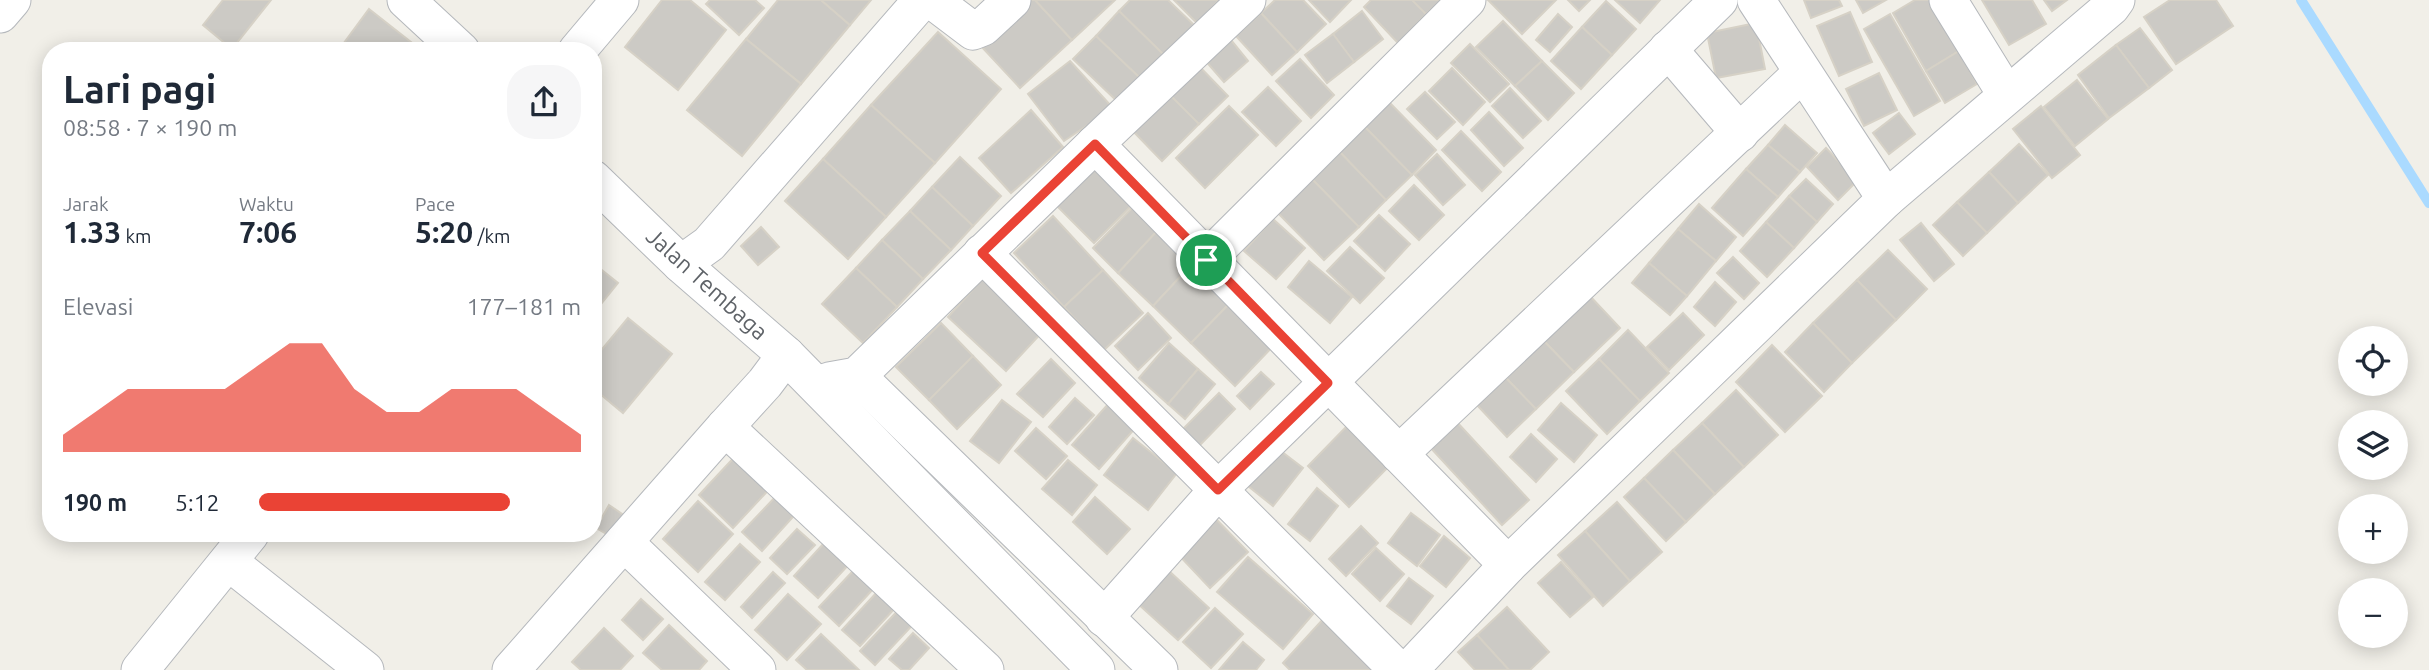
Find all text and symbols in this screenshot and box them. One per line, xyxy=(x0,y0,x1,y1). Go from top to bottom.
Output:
button: share xyxy=(507,65,581,139)
text: Lari pagi xyxy=(63,68,216,110)
text: 08:58 · 7 × 190 m xyxy=(63,115,237,140)
text: Jarak xyxy=(63,193,109,215)
text: Waktu xyxy=(239,193,294,215)
text: Pace xyxy=(415,193,455,215)
text: 1.33 xyxy=(63,215,121,249)
text: 7:06 xyxy=(239,215,297,249)
text: 5:20 xyxy=(415,215,473,249)
street label: Jalan Tembaga xyxy=(642,223,773,344)
text: km xyxy=(121,225,151,247)
text: /km xyxy=(473,225,511,247)
pin xyxy=(1176,230,1236,290)
icon: arrive xyxy=(1187,241,1225,279)
text: Elevasi xyxy=(63,294,133,319)
text: 177–181 m xyxy=(467,294,581,319)
map controls xyxy=(2338,326,2408,648)
button: locate xyxy=(2338,326,2408,396)
button: layers xyxy=(2338,410,2408,480)
text: 190 m xyxy=(63,490,127,515)
text: 5:12 xyxy=(175,490,220,515)
button: + xyxy=(2338,494,2408,564)
button: − xyxy=(2338,578,2408,648)

